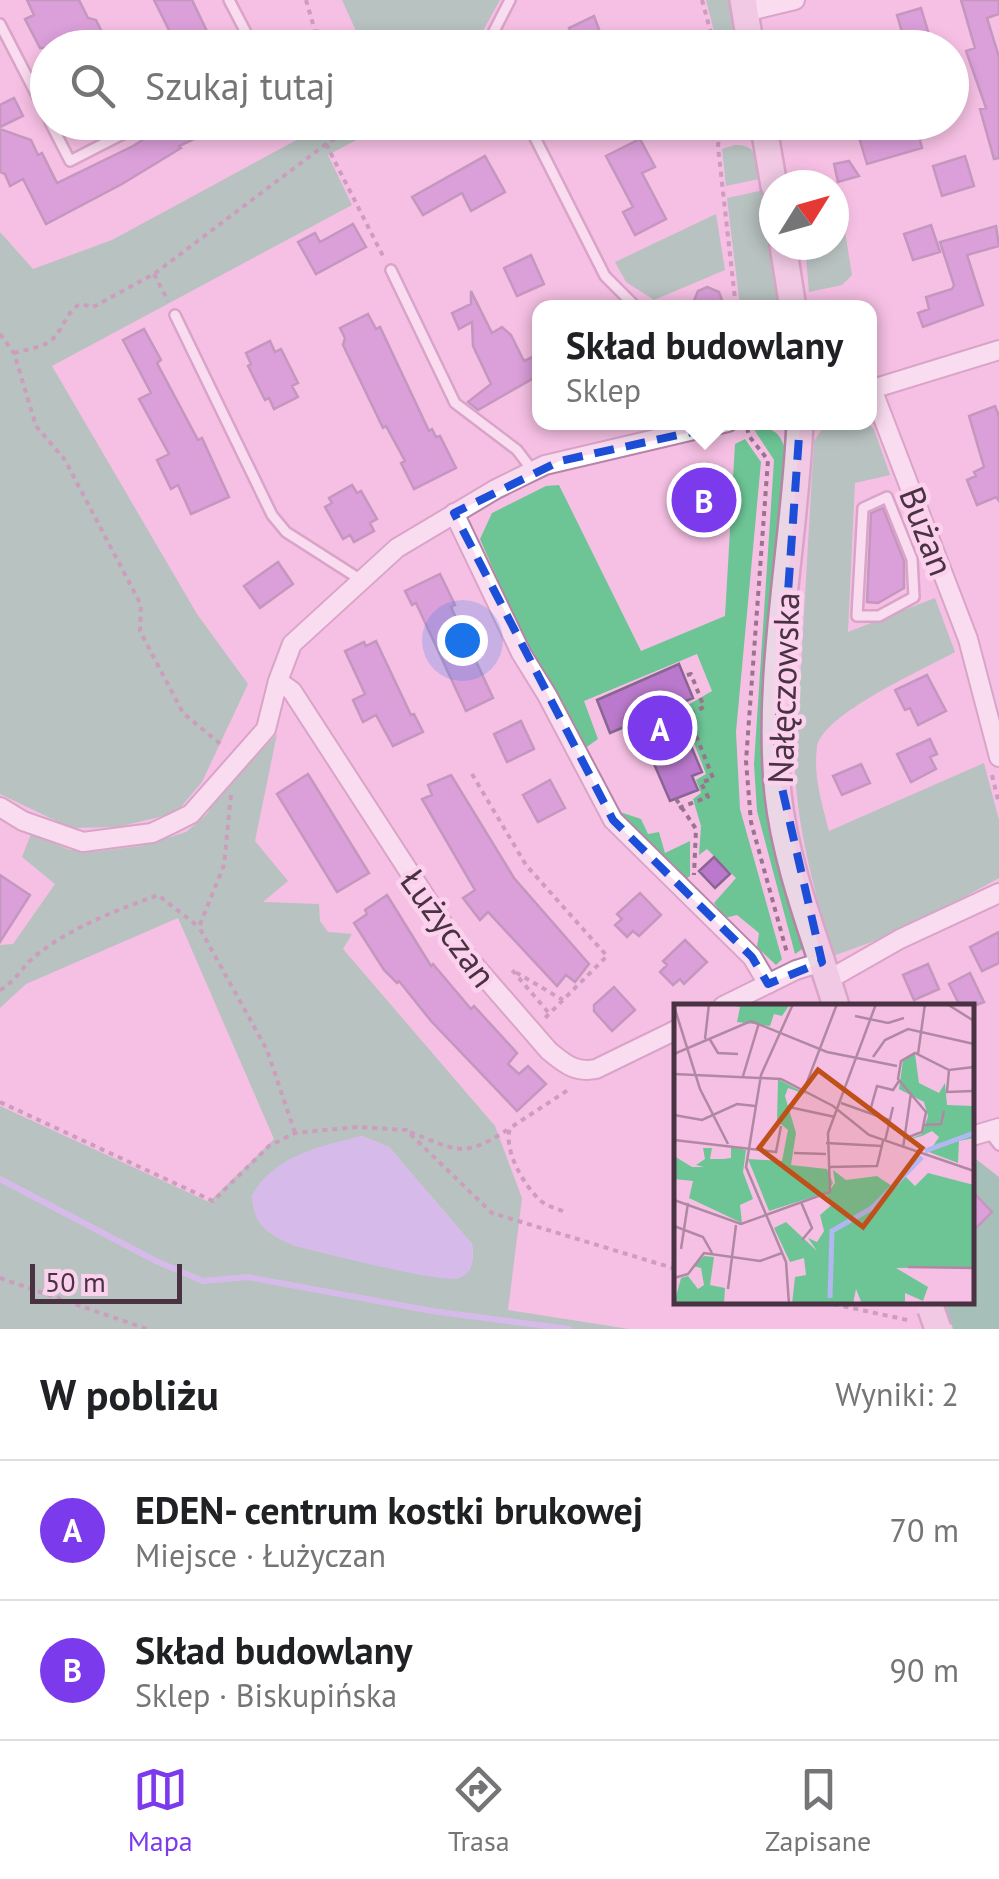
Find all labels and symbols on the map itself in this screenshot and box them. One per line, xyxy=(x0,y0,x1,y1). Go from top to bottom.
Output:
north arrow xyxy=(759,170,849,260)
pin: B xyxy=(672,462,736,538)
street label: Bużan xyxy=(889,480,965,582)
street label: Nałęczowska xyxy=(757,591,809,785)
your location xyxy=(437,615,488,666)
pin: A xyxy=(628,690,692,766)
street label: Łużyczan xyxy=(391,860,507,996)
inset map xyxy=(674,1004,974,1304)
scale bar xyxy=(30,1259,182,1304)

